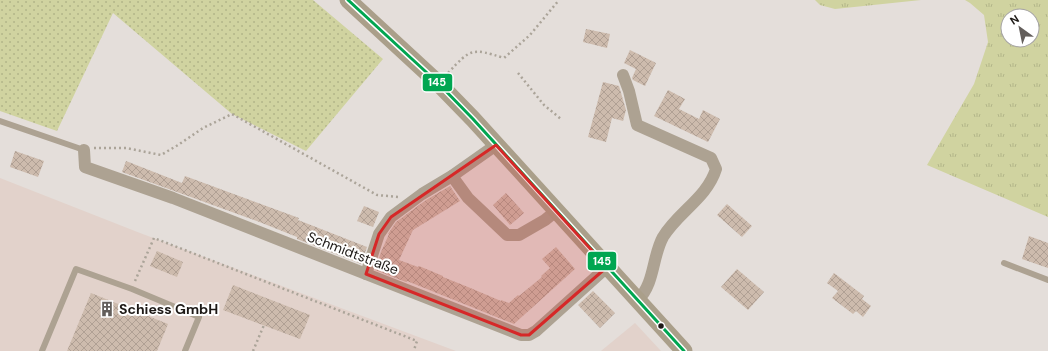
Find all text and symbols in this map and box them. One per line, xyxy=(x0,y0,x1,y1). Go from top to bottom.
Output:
north arrow xyxy=(1000,8,1040,48)
text: N xyxy=(1007,12,1022,28)
line badge: 145 xyxy=(422,73,453,92)
text: 145 xyxy=(428,75,446,89)
street label: Schmidtstraße xyxy=(305,227,401,279)
line badge: 145 xyxy=(587,251,617,271)
text: 145 xyxy=(593,254,611,268)
building icon: Schiess GmbH xyxy=(98,300,116,318)
place label: Schiess GmbH xyxy=(119,300,218,318)
unlabelled marker xyxy=(656,321,666,331)

